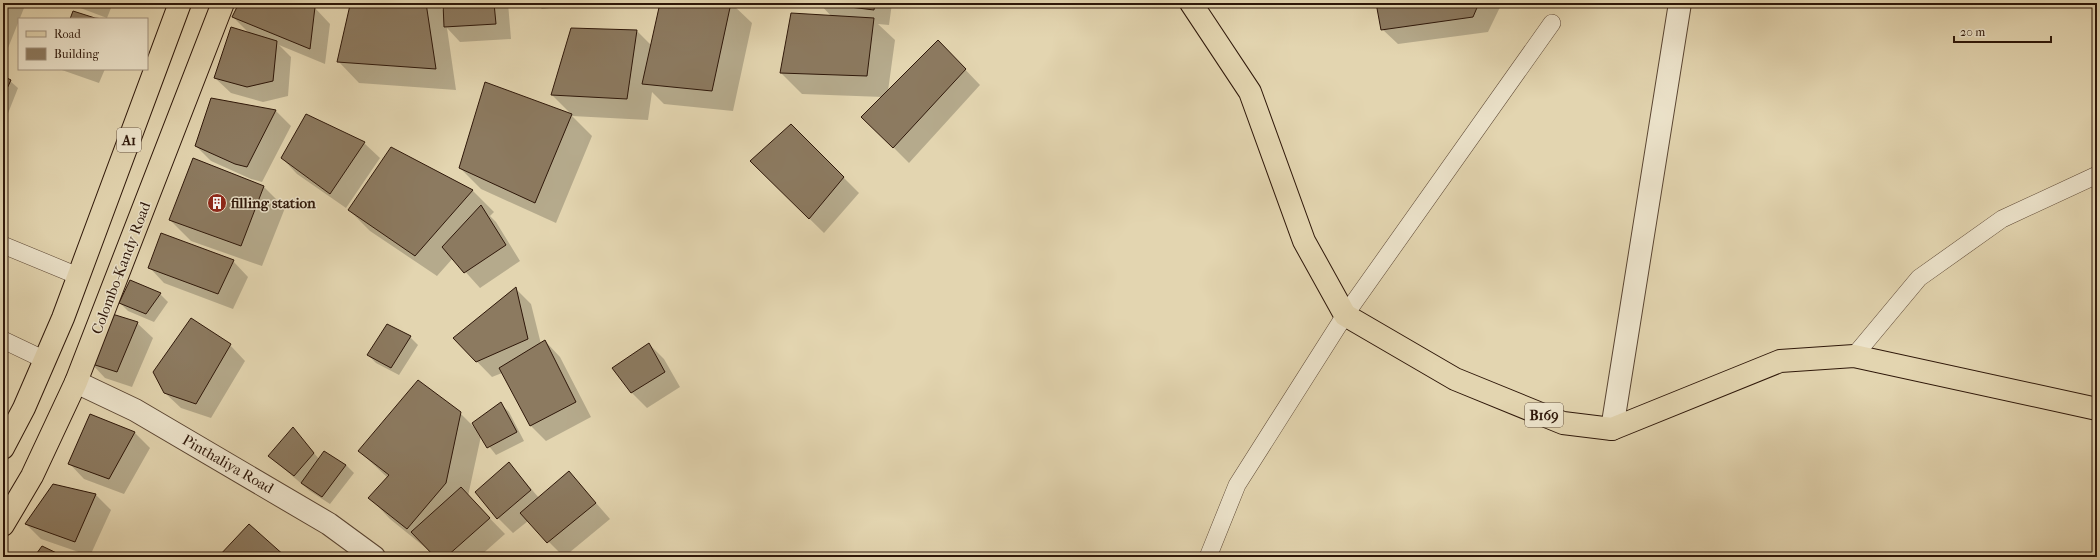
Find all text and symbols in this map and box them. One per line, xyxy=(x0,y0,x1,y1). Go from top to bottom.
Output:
legend xyxy=(18,18,148,70)
scale bar xyxy=(1954,18,2051,44)
text: 20 m xyxy=(1960,25,1985,39)
text: Road xyxy=(54,27,81,41)
text: Building xyxy=(54,47,99,61)
road number: A1 xyxy=(117,128,141,152)
building icon: filling station xyxy=(206,192,228,214)
place label: filling station xyxy=(231,194,316,212)
street label: Colombo-Kandy Road xyxy=(87,199,155,337)
road number: B169 xyxy=(1525,403,1563,427)
street label: Pinthaliya Road xyxy=(179,431,278,498)

